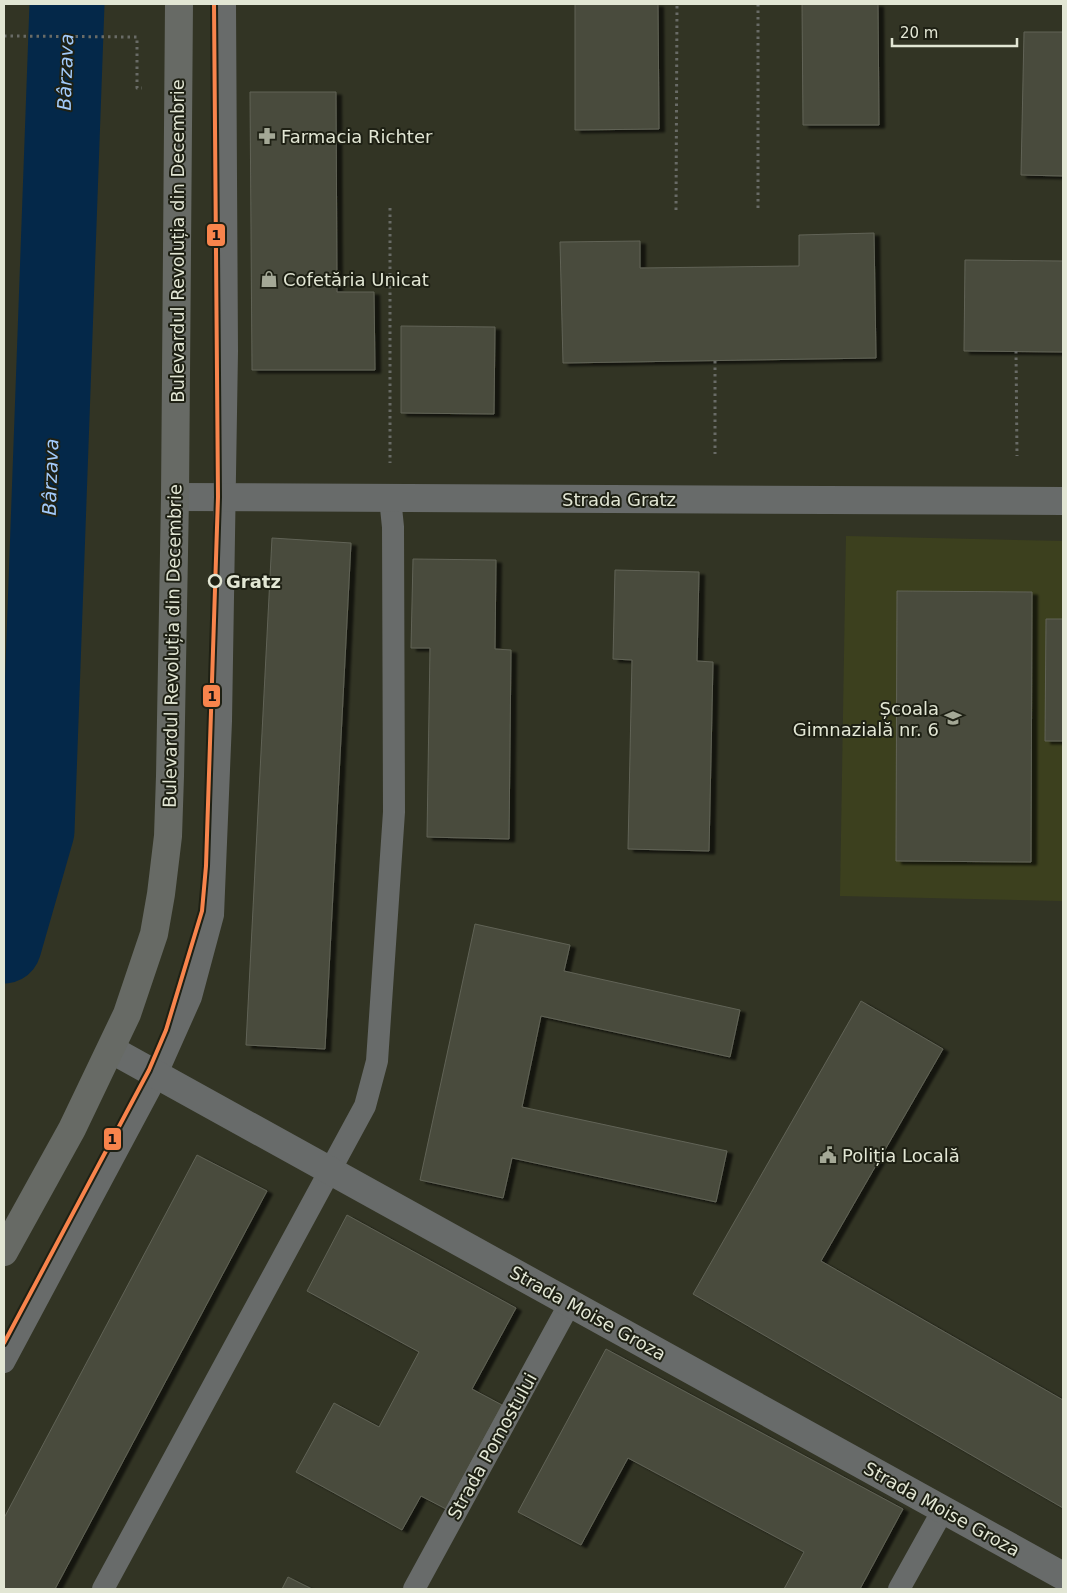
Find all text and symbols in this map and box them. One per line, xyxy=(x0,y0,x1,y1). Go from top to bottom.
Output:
scale bar xyxy=(892,15,1017,47)
text: 20 m xyxy=(900,24,938,42)
water label: Bârzava xyxy=(53,33,77,111)
street label: Bulevardul Revoluția din Decembrie xyxy=(167,79,188,403)
pharmacy icon: Farmacia Richter xyxy=(257,126,277,146)
place label: Farmacia Richter xyxy=(281,126,433,147)
line badge: 1 xyxy=(206,223,226,247)
text: 1 xyxy=(211,227,221,243)
shop icon: Cofetăria Unicat xyxy=(259,269,279,289)
place label: Cofetăria Unicat xyxy=(283,269,429,290)
water label: Bârzava xyxy=(38,438,62,516)
street label: Bulevardul Revoluția din Decembrie xyxy=(159,484,185,808)
street label: Strada Gratz xyxy=(562,489,676,510)
place label: Gratz xyxy=(226,571,281,592)
marker: Gratz xyxy=(208,574,222,588)
line badge: 1 xyxy=(202,684,221,708)
text: 1 xyxy=(207,688,217,704)
place label: Școala Gimnazială nr. 6 xyxy=(793,698,939,740)
school or university icon: Școala Gimnazială nr. 6 xyxy=(943,708,963,728)
line badge: 1 xyxy=(103,1127,122,1151)
text: 1 xyxy=(107,1131,117,1147)
public building icon: Poliția Locală xyxy=(818,1145,838,1165)
place label: Poliția Locală xyxy=(842,1145,960,1166)
street label: Strada Moise Groza xyxy=(506,1261,670,1365)
street label: Strada Pomostului xyxy=(443,1369,541,1523)
street label: Strada Moise Groza xyxy=(860,1457,1024,1561)

